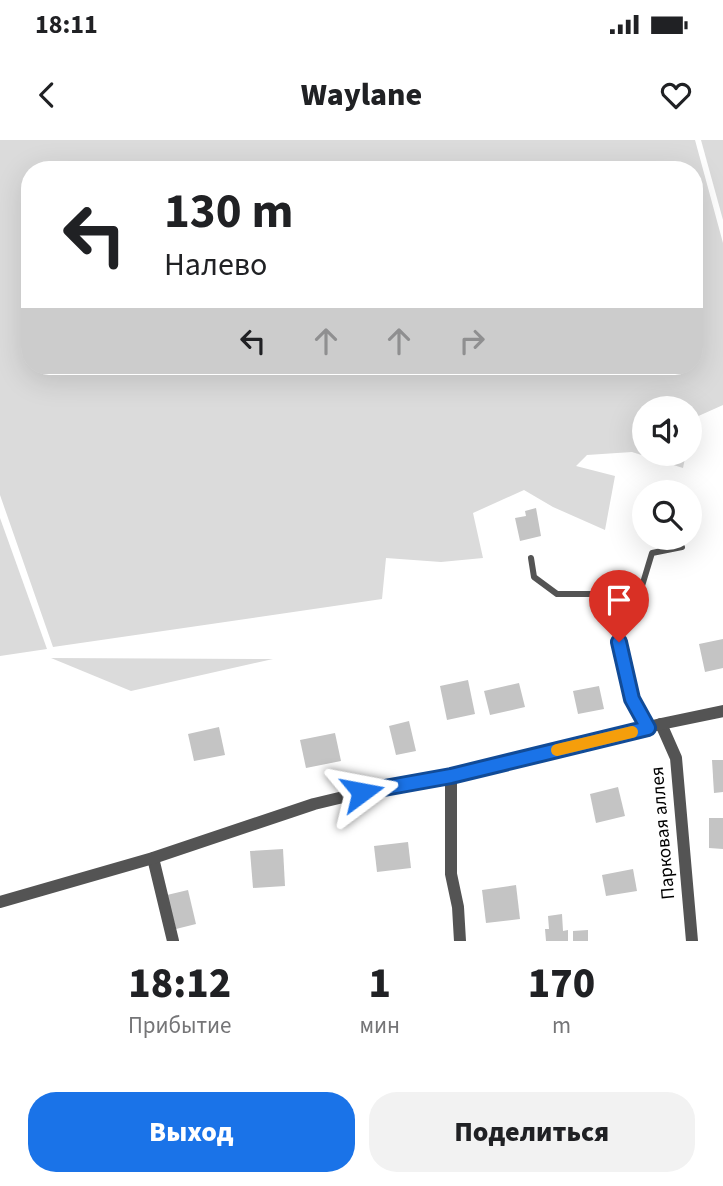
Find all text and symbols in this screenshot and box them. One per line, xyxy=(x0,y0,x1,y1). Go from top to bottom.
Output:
text: 18:11 xyxy=(35,6,98,43)
text: Waylane xyxy=(301,72,422,118)
icon: back xyxy=(28,76,66,114)
icon: heart xyxy=(657,76,695,114)
text: 130 m xyxy=(164,177,293,247)
icon: left xyxy=(49,189,140,280)
text: Налево xyxy=(164,242,267,288)
icon: left xyxy=(234,322,272,360)
icon: ahead xyxy=(307,322,345,360)
icon: ahead xyxy=(380,322,418,360)
icon: right xyxy=(453,322,491,360)
map controls xyxy=(632,396,702,550)
button: sound xyxy=(632,396,702,466)
button: search xyxy=(632,480,702,550)
pin xyxy=(589,570,649,642)
icon: arrive xyxy=(600,581,638,619)
position arrow xyxy=(325,755,399,829)
street label: Парковая аллея xyxy=(644,765,682,901)
text: 18:12 xyxy=(128,954,231,1014)
text: 1 xyxy=(368,954,391,1014)
text: 170 xyxy=(528,954,595,1014)
text: Прибытие xyxy=(128,1009,232,1042)
text: мин xyxy=(359,1009,400,1042)
text: m xyxy=(552,1009,571,1042)
button: Выход xyxy=(28,1092,355,1172)
button: Поделиться xyxy=(369,1092,695,1172)

